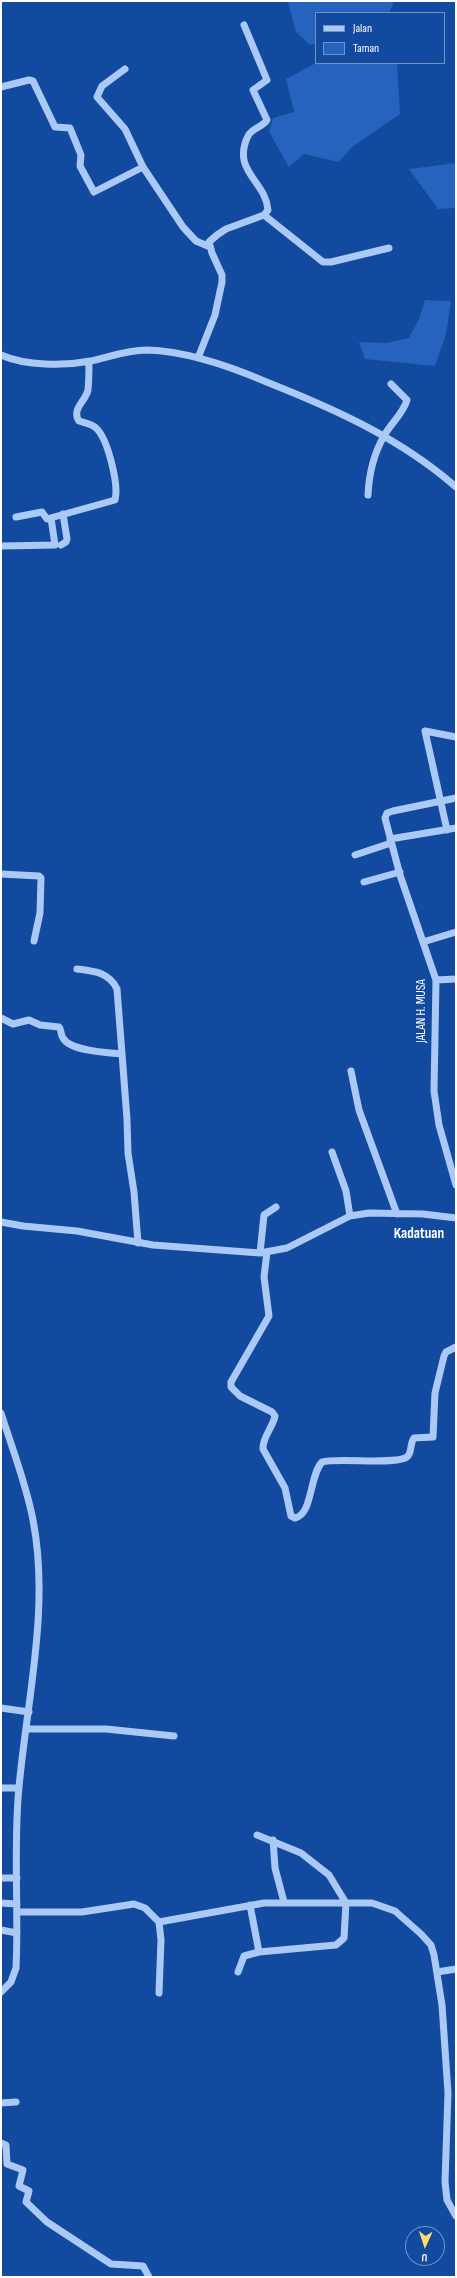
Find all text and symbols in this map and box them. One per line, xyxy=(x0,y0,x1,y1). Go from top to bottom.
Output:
legend xyxy=(315,12,445,64)
text: Jalan xyxy=(353,21,372,36)
text: Taman xyxy=(353,41,379,56)
street label: JALAN H. MUSA xyxy=(414,979,430,1043)
district label: Kadatuan xyxy=(394,1225,444,1243)
north arrow xyxy=(405,2226,445,2266)
text: U xyxy=(421,2251,428,2264)

